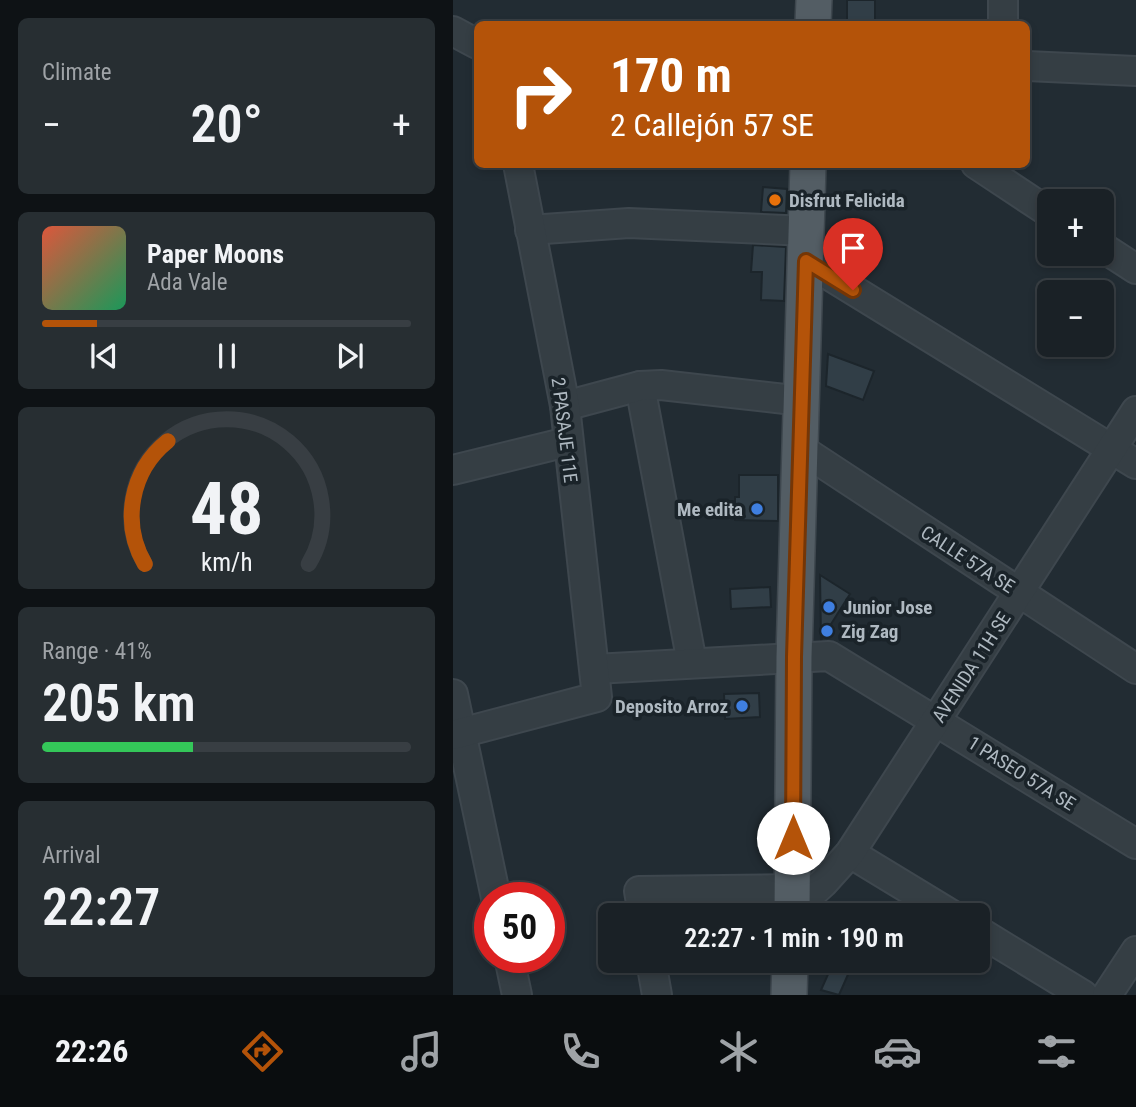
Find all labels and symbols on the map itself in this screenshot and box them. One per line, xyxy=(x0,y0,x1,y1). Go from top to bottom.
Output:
place label: Disfrut Felicida xyxy=(789,189,905,212)
marker: Disfrut Felicida xyxy=(767,192,783,208)
pin xyxy=(823,218,883,290)
street label: 2 PASAJE 11E xyxy=(547,376,582,484)
place label: Me edita xyxy=(677,498,743,521)
marker: Me edita xyxy=(749,501,765,517)
street label: CALLE 57A SE xyxy=(917,521,1019,598)
place label: Junior Jose xyxy=(843,596,932,619)
marker: Junior Jose xyxy=(821,599,837,615)
street label: AVENIDA 11H SE xyxy=(927,608,1016,727)
place label: Zig Zag xyxy=(841,620,898,643)
marker: Zig Zag xyxy=(819,623,835,639)
place label: Deposito Arroz xyxy=(615,695,728,718)
marker: Deposito Arroz xyxy=(734,698,750,714)
street label: 1 PASEO 57A SE xyxy=(964,731,1080,816)
position arrow xyxy=(756,801,830,875)
speed limit sign: 50 xyxy=(474,882,565,973)

